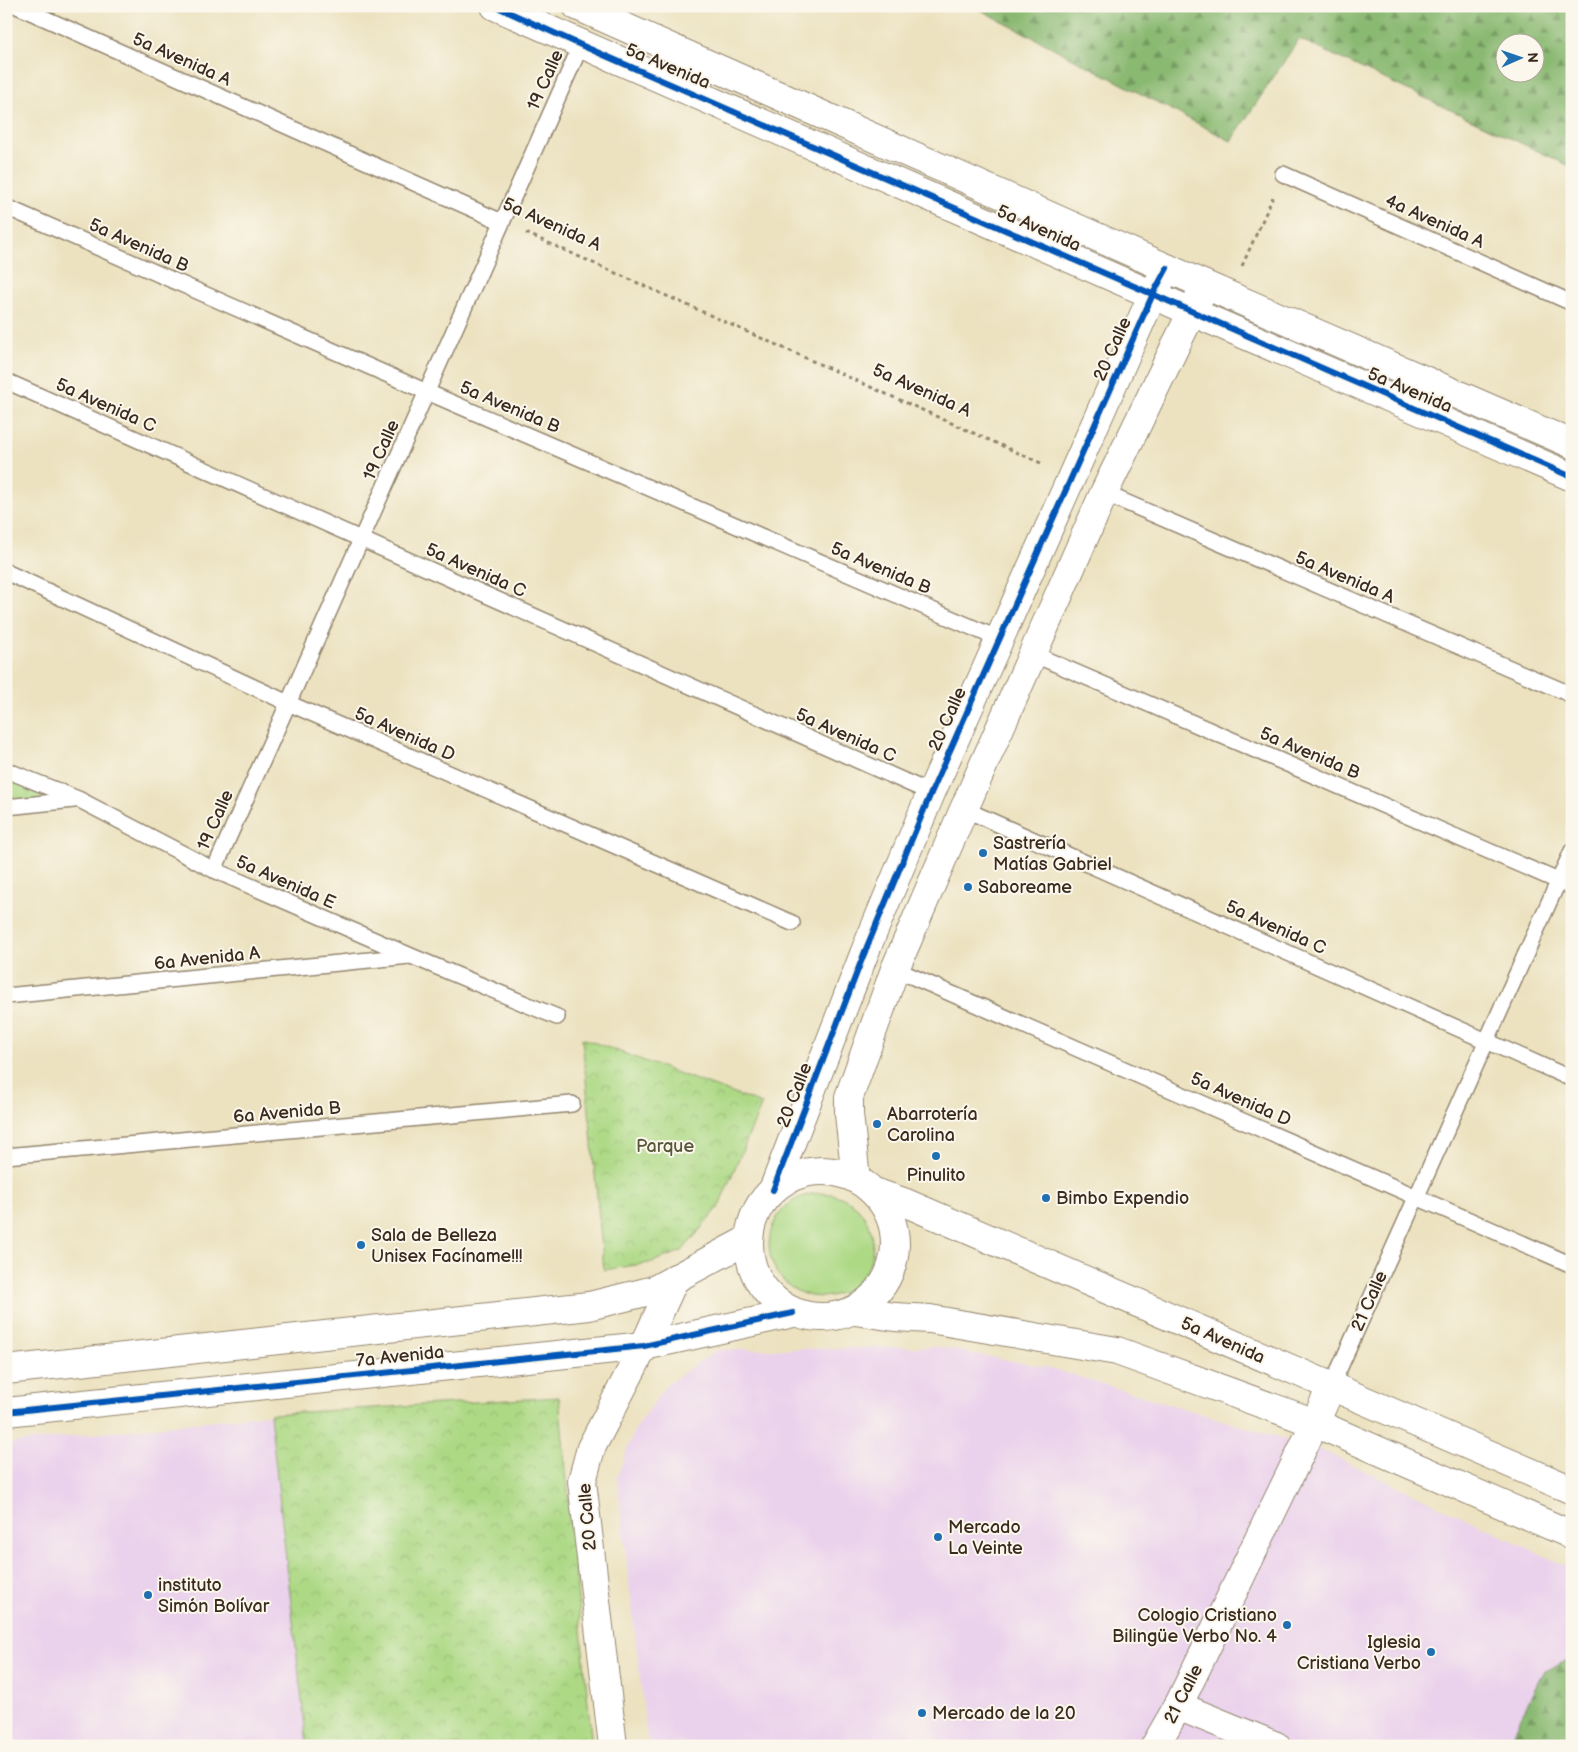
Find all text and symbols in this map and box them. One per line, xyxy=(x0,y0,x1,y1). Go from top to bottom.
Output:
street label: 5a Avenida A xyxy=(129,28,234,91)
north arrow xyxy=(1496,32,1546,82)
street label: 5a Avenida xyxy=(622,39,713,94)
street label: 19 Calle xyxy=(523,46,568,114)
text: N xyxy=(1524,52,1541,63)
street label: 4a Avenida A xyxy=(1382,190,1488,253)
street label: 5a Avenida A xyxy=(499,193,604,256)
street label: 5a Avenida xyxy=(993,201,1084,256)
street label: 5a Avenida B xyxy=(86,214,192,277)
street label: 20 Calle xyxy=(1089,314,1136,384)
street label: 5a Avenida A xyxy=(869,359,974,422)
street label: 5a Avenida xyxy=(1364,363,1455,418)
street label: 5a Avenida C xyxy=(52,374,159,437)
street label: 5a Avenida B xyxy=(456,377,563,438)
street label: 19 Calle xyxy=(359,416,404,484)
street label: 5a Avenida B xyxy=(827,538,934,599)
street label: 5a Avenida C xyxy=(422,539,529,602)
street label: 5a Avenida A xyxy=(1292,547,1398,608)
street label: 20 Calle xyxy=(924,684,971,754)
street label: 5a Avenida D xyxy=(351,703,458,766)
street label: 5a Avenida C xyxy=(792,704,899,767)
street label: 5a Avenida B xyxy=(1256,723,1363,784)
street label: 19 Calle xyxy=(193,786,238,854)
place label: Sastrería Matías Gabriel xyxy=(993,833,1112,875)
marker: Sastrería Matías Gabriel xyxy=(977,847,989,859)
street label: 5a Avenida E xyxy=(233,851,339,914)
place label: Saboreame xyxy=(978,877,1072,898)
marker: Saboreame xyxy=(962,881,974,893)
street label: 5a Avenida C xyxy=(1222,896,1329,959)
street label: 6a Avenida A xyxy=(153,942,261,975)
street label: 20 Calle xyxy=(773,1060,817,1131)
street label: 5a Avenida D xyxy=(1187,1068,1294,1131)
street label: 6a Avenida B xyxy=(232,1097,342,1128)
place label: Abarrotería Carolina xyxy=(887,1104,978,1146)
marker: Abarrotería Carolina xyxy=(871,1118,883,1130)
park label: Parque xyxy=(636,1136,694,1157)
marker: Pinulito xyxy=(930,1150,942,1162)
place label: Pinulito xyxy=(906,1165,966,1186)
place label: Bimbo Expendio xyxy=(1056,1188,1189,1209)
marker: Bimbo Expendio xyxy=(1040,1192,1052,1204)
place label: Sala de Belleza Unisex Facíname!!! xyxy=(371,1225,523,1267)
marker: Sala de Belleza Unisex Facíname!!! xyxy=(355,1239,367,1251)
street label: 21 Calle xyxy=(1347,1268,1392,1335)
street label: 5a Avenida xyxy=(1177,1313,1268,1368)
street label: 7a Avenida xyxy=(355,1341,445,1372)
street label: 20 Calle xyxy=(574,1482,601,1552)
place label: Mercado La Veinte xyxy=(948,1517,1023,1559)
marker: Mercado La Veinte xyxy=(932,1531,944,1543)
place label: instituto Simón Bolívar xyxy=(158,1575,270,1617)
marker: instituto Simón Bolívar xyxy=(142,1589,154,1601)
place label: Cologio Cristiano Bilingüe Verbo No. 4 xyxy=(1112,1605,1277,1647)
marker: Cologio Cristiano Bilingüe Verbo No. 4 xyxy=(1281,1619,1293,1631)
place label: Iglesia Cristiana Verbo xyxy=(1297,1632,1421,1674)
marker: Iglesia Cristiana Verbo xyxy=(1425,1646,1437,1658)
street label: 21 Calle xyxy=(1160,1661,1207,1727)
place label: Mercado de la 20 xyxy=(932,1703,1076,1724)
marker: Mercado de la 20 xyxy=(916,1707,928,1719)

